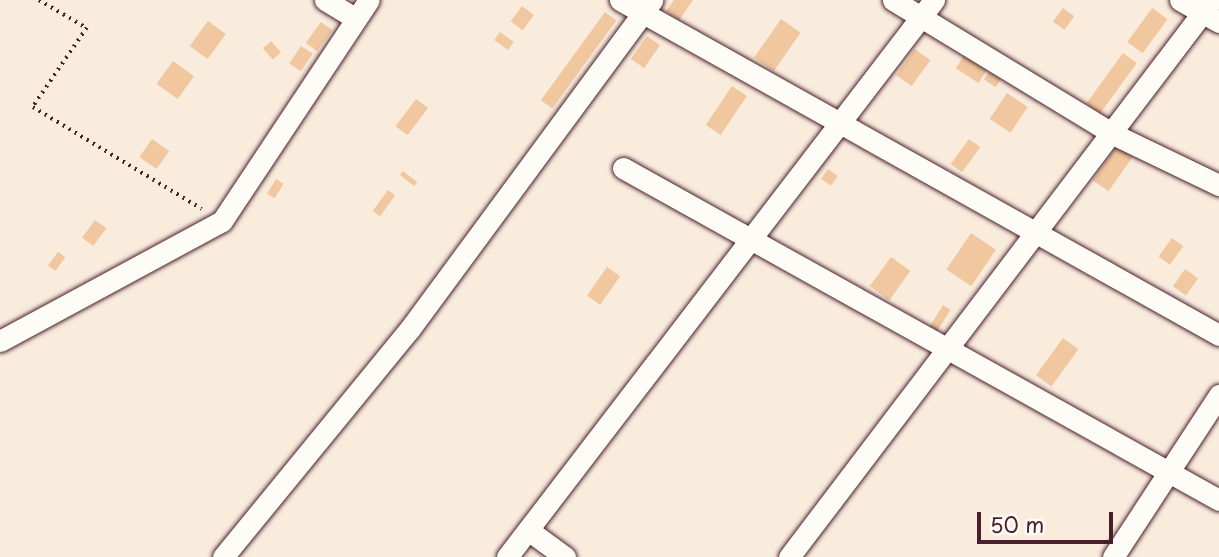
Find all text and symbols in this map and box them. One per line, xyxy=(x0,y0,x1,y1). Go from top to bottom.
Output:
scale bar xyxy=(981,498,1118,542)
text: 50 m xyxy=(990,508,1044,540)

